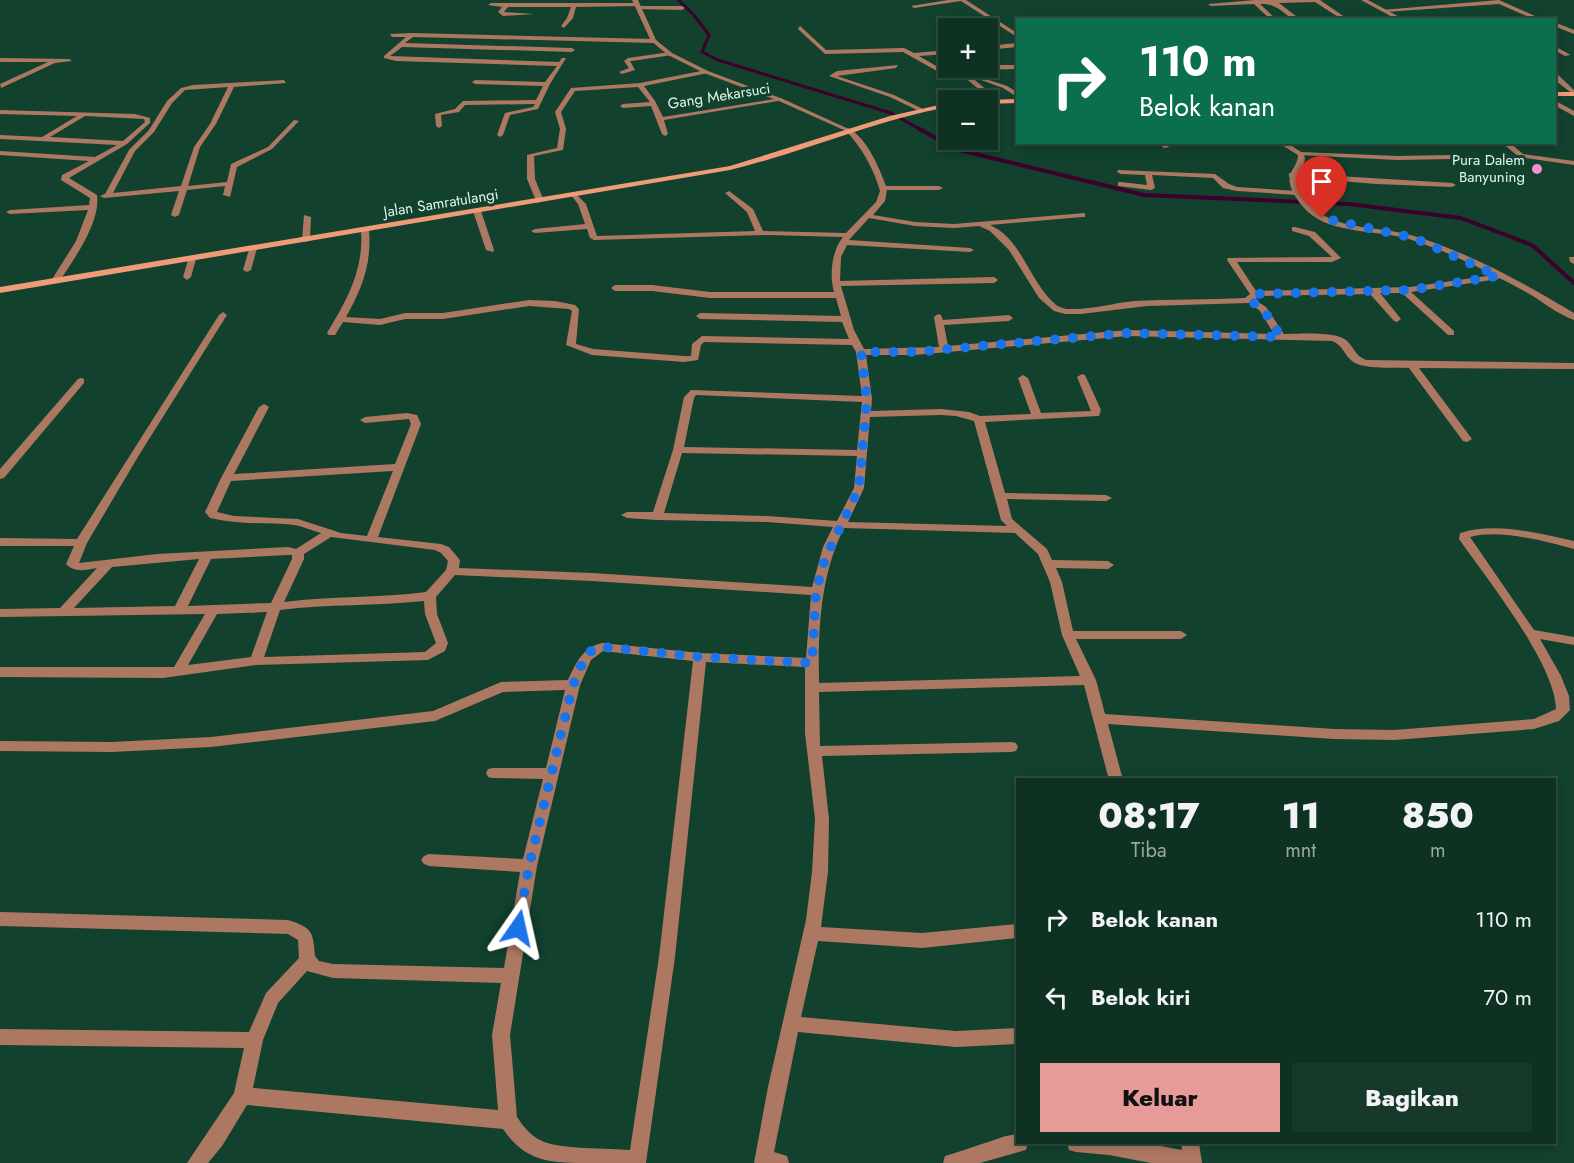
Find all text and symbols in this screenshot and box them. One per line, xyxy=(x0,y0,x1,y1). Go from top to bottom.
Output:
map controls xyxy=(938,18,998,150)
button: + xyxy=(938,18,998,78)
text: 110 m xyxy=(1139,31,1257,92)
icon: right xyxy=(1040,42,1118,120)
street label: Gang Mekarsuci xyxy=(666,77,772,115)
text: Belok kanan xyxy=(1139,87,1275,126)
button: − xyxy=(938,90,998,150)
place label: Pura Dalem Banyuning xyxy=(1452,149,1525,188)
pin xyxy=(1296,156,1347,218)
marker: Pura Dalem Banyuning xyxy=(1530,162,1544,176)
icon: arrive xyxy=(1305,165,1338,198)
street label: Jalan Samratulangi xyxy=(380,183,500,223)
text: 08:17 xyxy=(1098,789,1199,841)
text: 11 xyxy=(1282,789,1320,841)
text: 850 xyxy=(1402,789,1474,841)
text: Tiba xyxy=(1131,836,1167,865)
text: mnt xyxy=(1285,836,1316,865)
text: m xyxy=(1430,836,1446,865)
position arrow xyxy=(486,896,550,960)
icon: right xyxy=(1040,903,1073,936)
text: Belok kanan xyxy=(1091,903,1218,935)
text: 110 m xyxy=(1475,903,1532,935)
icon: left xyxy=(1040,981,1073,1014)
text: Belok kiri xyxy=(1091,981,1190,1013)
text: 70 m xyxy=(1483,981,1532,1013)
button: Keluar xyxy=(1040,1063,1280,1132)
button: Bagikan xyxy=(1292,1063,1532,1132)

